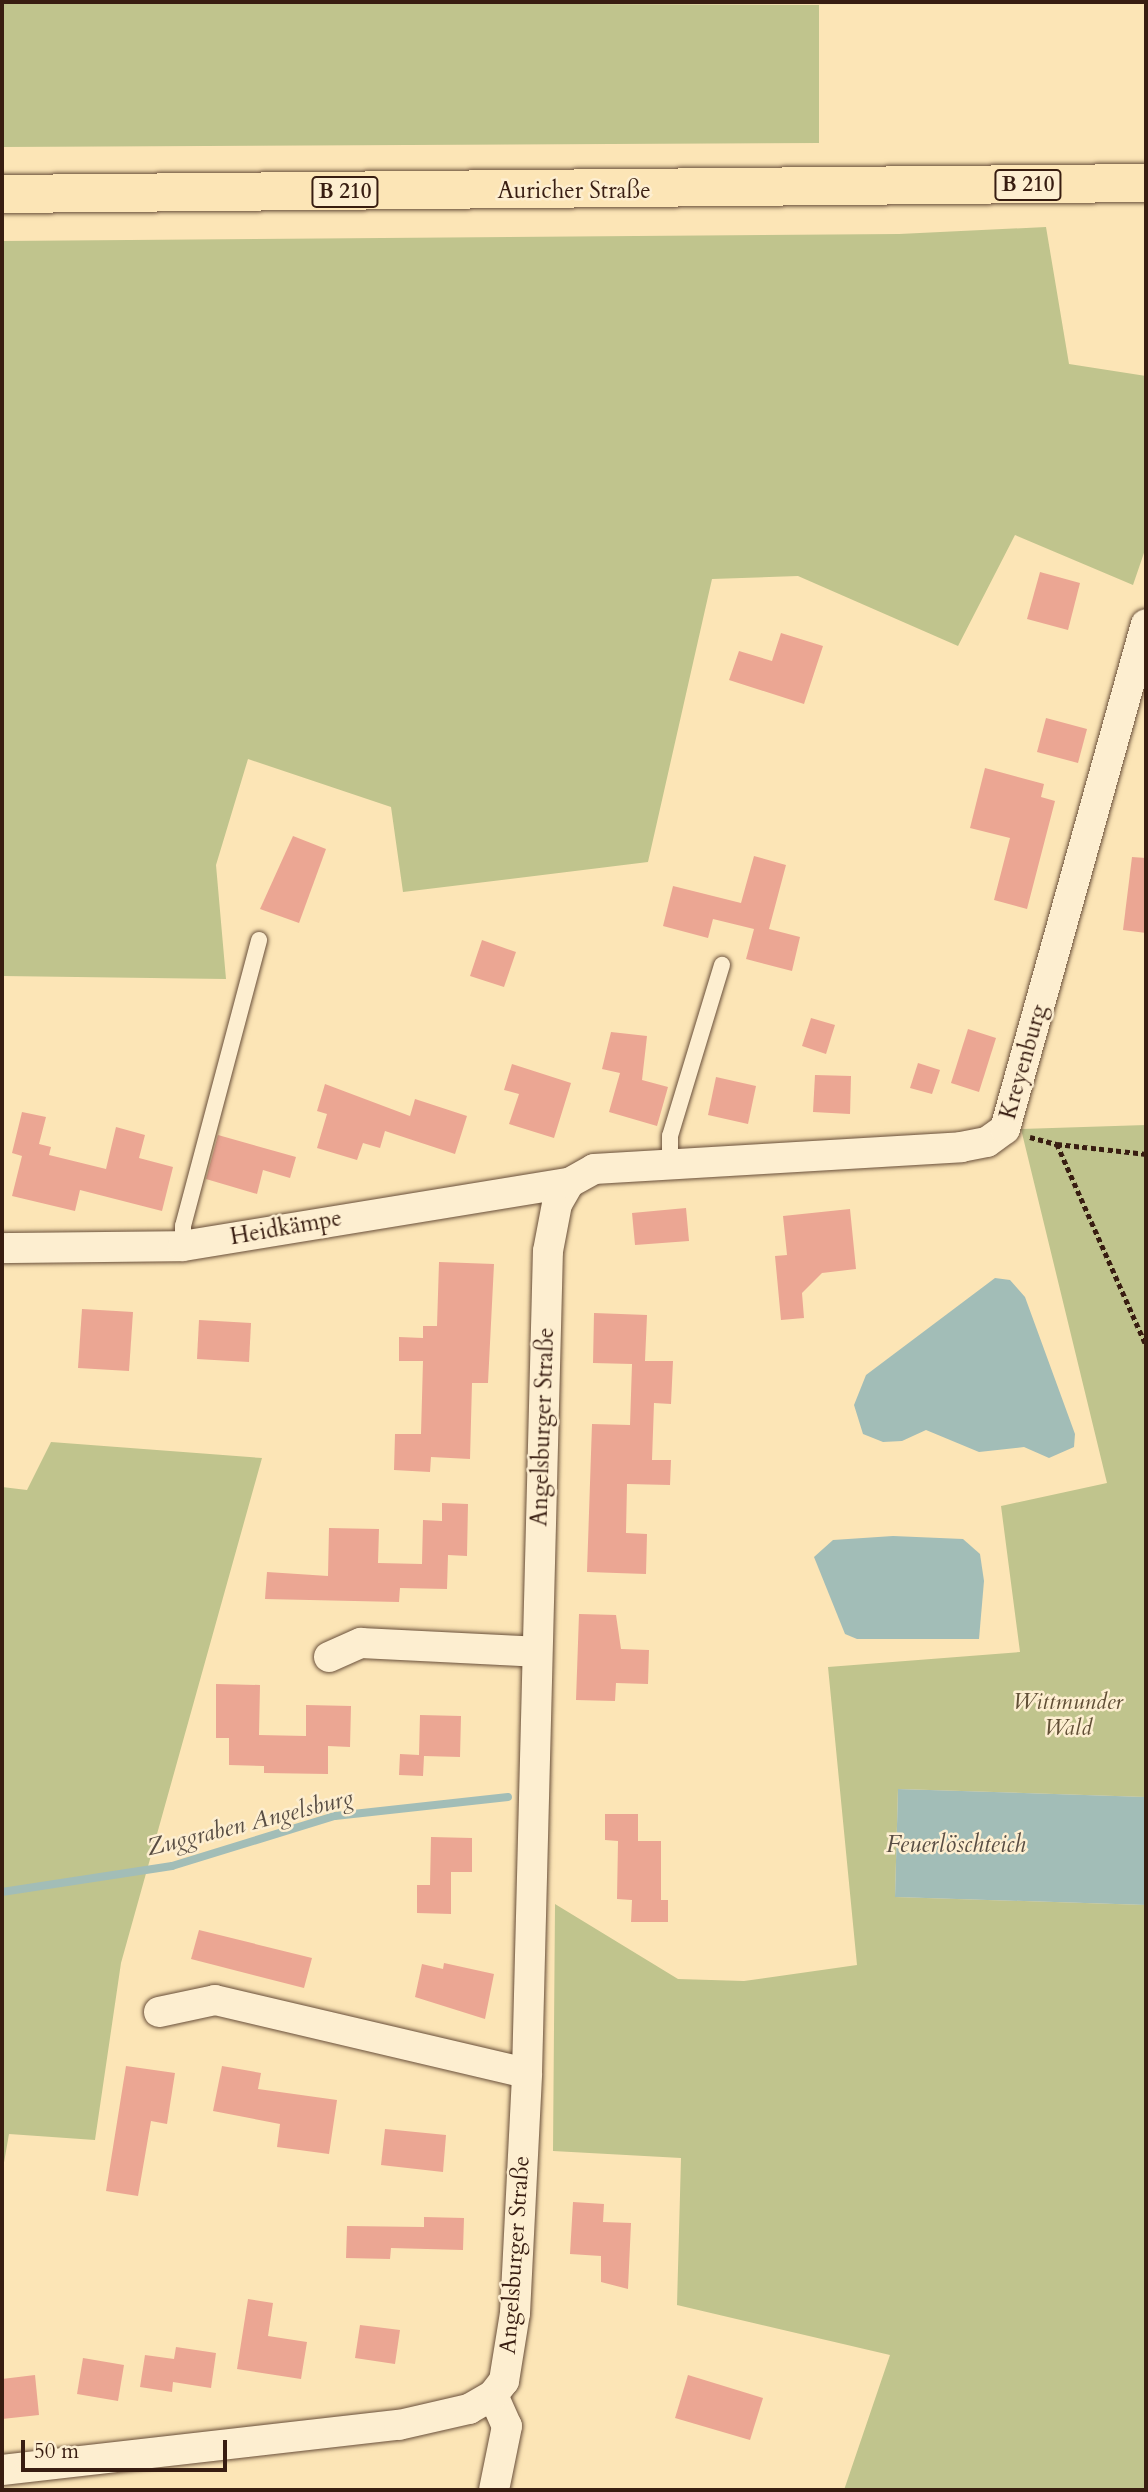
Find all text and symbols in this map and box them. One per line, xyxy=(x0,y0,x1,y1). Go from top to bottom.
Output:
road number: B 210 xyxy=(993,168,1063,202)
road number: B 210 xyxy=(310,174,380,210)
street label: Auricher Straße xyxy=(497,177,651,205)
street label: Kreyenburg xyxy=(994,1002,1054,1122)
street label: Heidkämpe xyxy=(228,1205,344,1251)
street label: Angelsburger Straße xyxy=(526,1327,560,1527)
park label: Wittmunder Wald xyxy=(1013,1688,1123,1742)
water label: Zuggraben Angelsburg xyxy=(144,1783,356,1863)
water label: Feuerlöschteich xyxy=(886,1831,1026,1859)
street label: Angelsburger Straße xyxy=(494,2155,536,2355)
scale bar xyxy=(24,2426,231,2470)
text: 50 m xyxy=(34,2437,79,2466)

